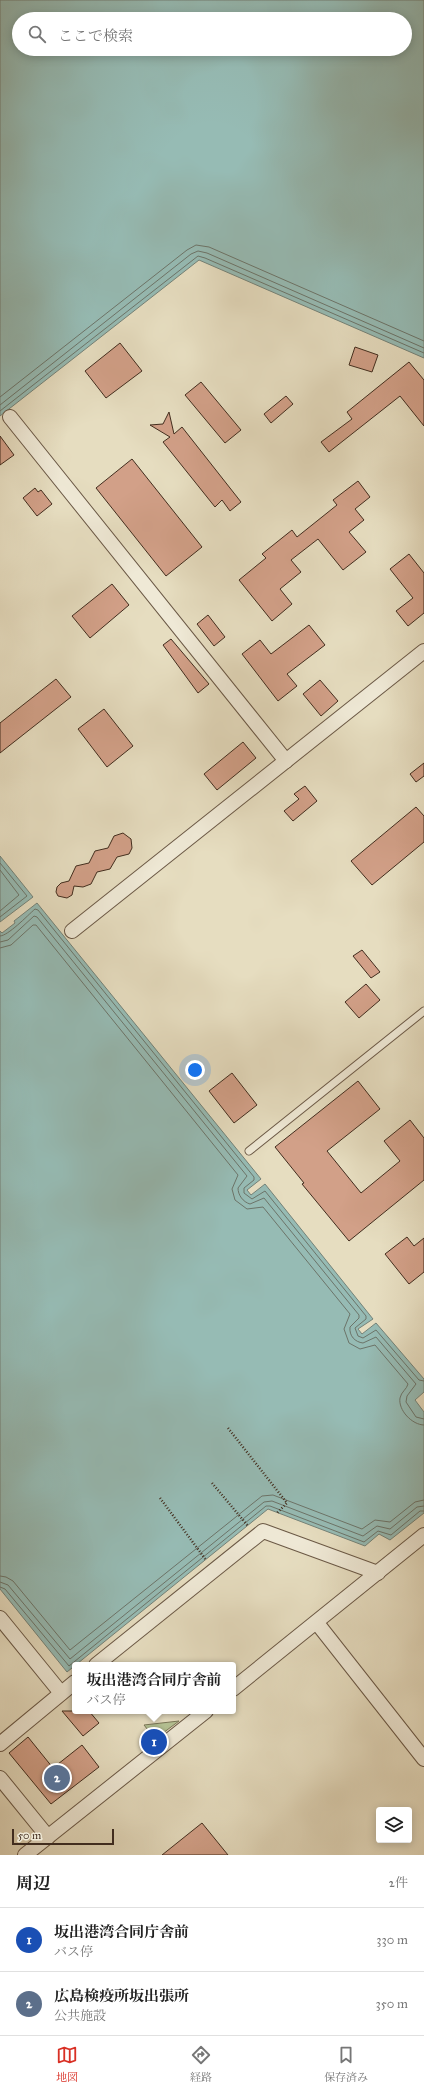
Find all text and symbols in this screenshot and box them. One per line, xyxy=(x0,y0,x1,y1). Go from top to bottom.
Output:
search box xyxy=(12,12,412,56)
icon: search xyxy=(26,23,48,45)
text: ここで検索 xyxy=(58,27,133,45)
your location xyxy=(185,1060,205,1080)
popup xyxy=(72,1662,236,1714)
text: 坂出港湾合同庁舎前 xyxy=(86,1671,222,1689)
text: バス停 xyxy=(86,1692,126,1708)
pin: 1 xyxy=(141,1727,167,1757)
pin: 2 xyxy=(44,1763,70,1793)
map controls xyxy=(376,1807,412,1843)
button: layers xyxy=(376,1807,412,1843)
scale bar xyxy=(12,1827,114,1846)
text: 50 m xyxy=(18,1829,41,1842)
text: 周辺 xyxy=(16,1873,50,1894)
text: 2件 xyxy=(389,1875,408,1891)
text: 坂出港湾合同庁舎前 xyxy=(54,1923,189,1941)
text: 1 xyxy=(26,1932,32,1948)
text: 330 m xyxy=(376,1932,408,1948)
text: バス停 xyxy=(54,1944,93,1960)
text: 広島検疫所坂出張所 xyxy=(54,1987,189,2005)
text: 2 xyxy=(26,1996,32,2012)
text: 350 m xyxy=(375,1996,408,2012)
text: 公共施設 xyxy=(54,2008,106,2024)
tab: 地図 xyxy=(56,2044,78,2084)
tab: 経路 xyxy=(190,2044,212,2084)
tab: 保存済み xyxy=(324,2044,368,2084)

